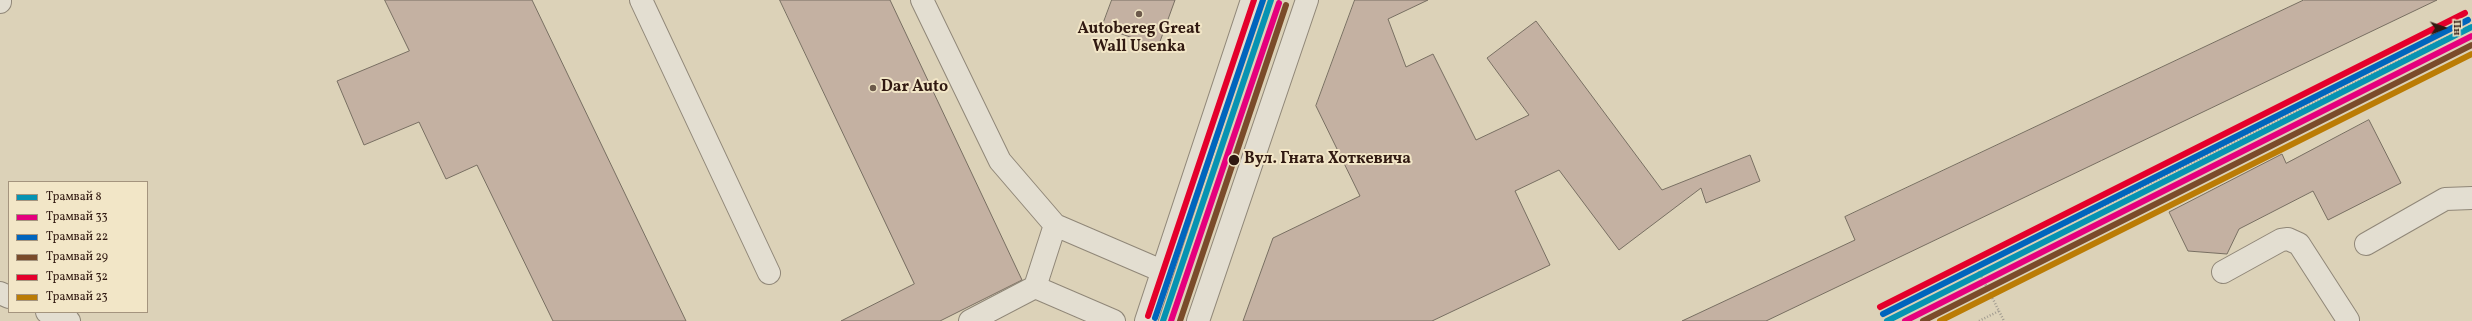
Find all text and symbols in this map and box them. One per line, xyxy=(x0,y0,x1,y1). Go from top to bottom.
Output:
north arrow xyxy=(2424,8,2464,48)
marker: Autobereg Great Wall Usenka xyxy=(1134,9,1144,19)
text: Пн xyxy=(2449,19,2464,36)
place label: Autobereg Great Wall Usenka xyxy=(1078,20,1200,58)
place label: Dar Auto xyxy=(881,78,948,98)
marker: Dar Auto xyxy=(868,83,878,93)
place label: Вул. Гната Хоткевича xyxy=(1244,150,1411,170)
marker: Вул. Гната Хоткевича xyxy=(1227,153,1241,167)
legend xyxy=(8,181,148,313)
text: Трамвай 8 xyxy=(46,189,101,205)
text: Трамвай 33 xyxy=(46,209,108,225)
text: Трамвай 22 xyxy=(46,229,108,245)
text: Трамвай 29 xyxy=(46,249,108,265)
text: Трамвай 32 xyxy=(46,269,108,285)
text: Трамвай 23 xyxy=(46,289,108,305)

